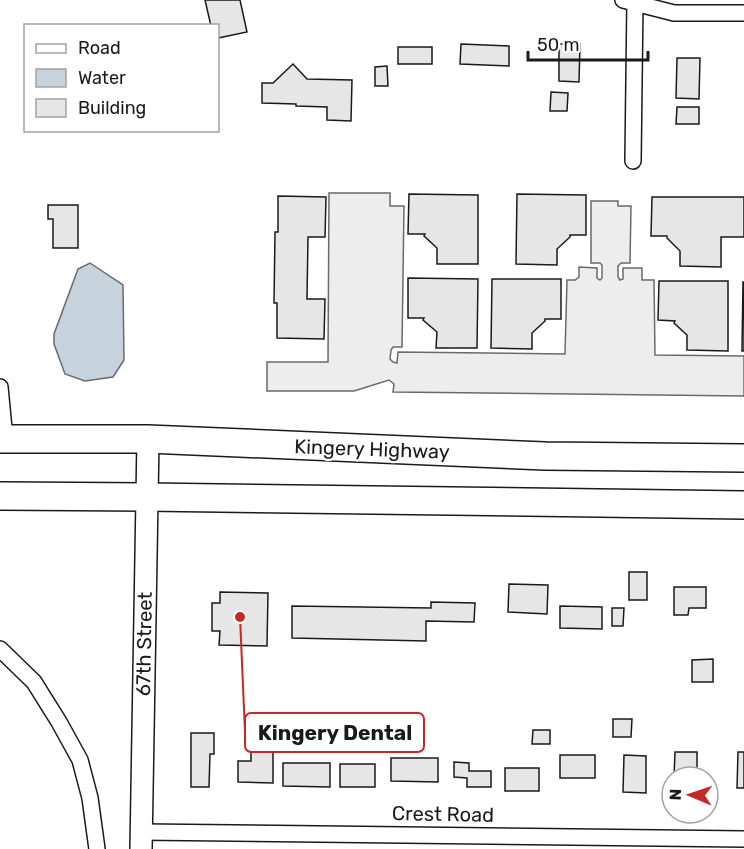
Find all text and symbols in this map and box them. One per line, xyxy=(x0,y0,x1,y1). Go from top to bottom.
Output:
legend xyxy=(24,24,219,132)
scale bar xyxy=(528,24,648,62)
text: 50 m xyxy=(537,34,580,56)
text: Road xyxy=(78,37,121,59)
text: Water xyxy=(78,67,126,89)
text: Building xyxy=(78,97,146,119)
street label: Kingery Highway xyxy=(294,434,450,464)
street label: 67th Street xyxy=(131,591,157,696)
callout: Kingery Dental xyxy=(245,713,424,752)
text: Kingery Dental xyxy=(258,720,412,745)
north arrow xyxy=(660,765,720,825)
text: N xyxy=(666,788,685,801)
street label: Crest Road xyxy=(392,801,494,827)

